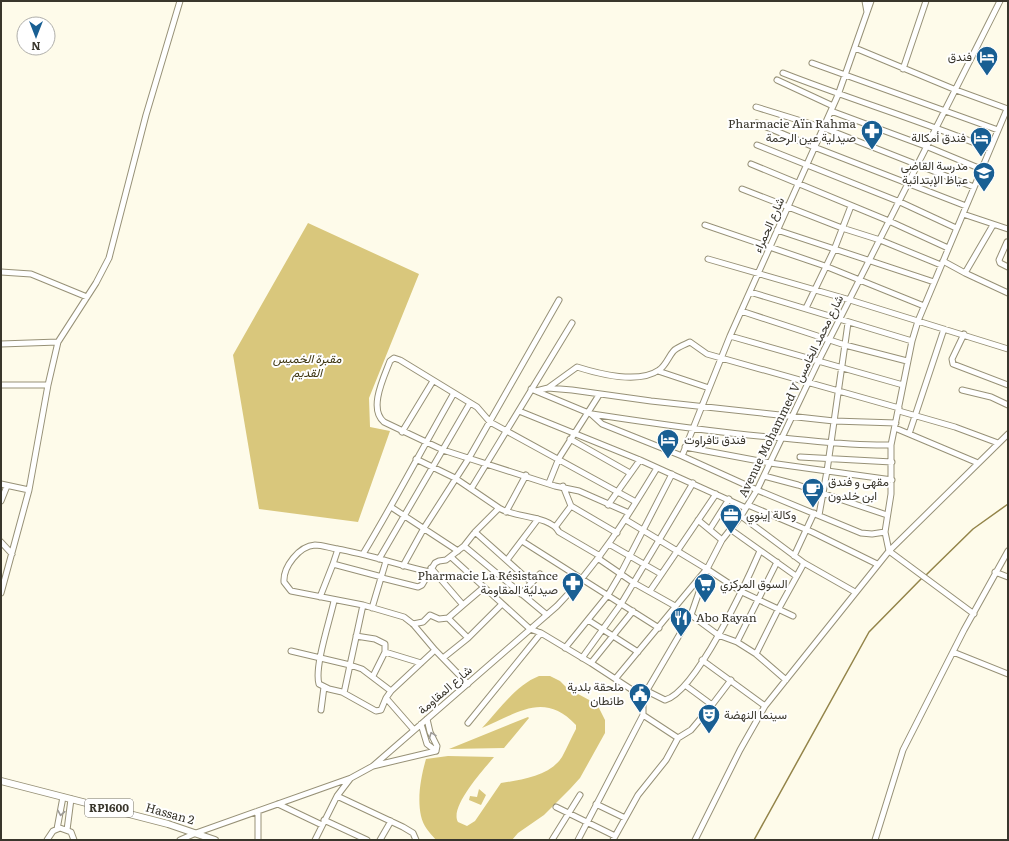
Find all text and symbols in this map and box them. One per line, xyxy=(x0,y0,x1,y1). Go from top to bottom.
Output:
north arrow xyxy=(16,16,56,56)
text: N xyxy=(31,39,41,55)
hotel icon: فندق xyxy=(974,44,1000,77)
place label: فندق xyxy=(948,47,972,65)
place label: Pharmacie Aïn Rahma صيدلية عين الرحمة xyxy=(728,114,857,146)
pharmacy icon: Pharmacie Aïn Rahma صيدلية عين الرحمة xyxy=(859,118,885,151)
hotel icon: فندق أمكالة xyxy=(968,125,994,158)
place label: فندق أمكالة xyxy=(911,128,966,146)
place label: مدرسة القاضي عياظ الإبتدائية xyxy=(901,156,968,188)
school or university icon: مدرسة القاضي عياظ الإبتدائية xyxy=(971,160,997,193)
street label: شارع الحمراء xyxy=(748,194,789,256)
street label: Avenue Mohammed V شارع محمد الخامس xyxy=(733,291,848,500)
park label: مقبرة الخميس القديم xyxy=(273,349,342,381)
hotel icon: فندق تافراوت xyxy=(655,427,681,460)
place label: فندق تافراوت xyxy=(684,430,746,448)
place label: مقهى و فندق ابن خلدون xyxy=(828,472,889,504)
cafe icon: مقهى و فندق ابن خلدون xyxy=(800,476,826,509)
office icon: وكالة إينوي xyxy=(718,502,744,535)
place label: وكالة إينوي xyxy=(746,505,796,525)
place label: Pharmacie La Résistance صيدلية المقاومة xyxy=(417,566,558,598)
pharmacy icon: Pharmacie La Résistance صيدلية المقاومة xyxy=(560,570,586,603)
supermarket icon: السوق المركزي xyxy=(692,571,718,604)
place label: السوق المركزي xyxy=(720,574,788,594)
restaurant icon: Abo Rayan xyxy=(668,605,694,638)
place label: Abo Rayan xyxy=(696,608,757,626)
street label: شارع المقاومة xyxy=(413,661,476,719)
place label: ملحقة بلدية طانطان xyxy=(567,677,624,709)
public building icon: ملحقة بلدية طانطان xyxy=(627,681,653,714)
theatre icon: سينما النهضة xyxy=(696,702,722,735)
place label: سينما النهضة xyxy=(724,705,787,723)
one-way arrow xyxy=(428,732,436,739)
street label: Hassan 2 xyxy=(144,797,197,829)
road number: RP1600 xyxy=(85,799,133,817)
one-way arrow xyxy=(57,810,65,816)

